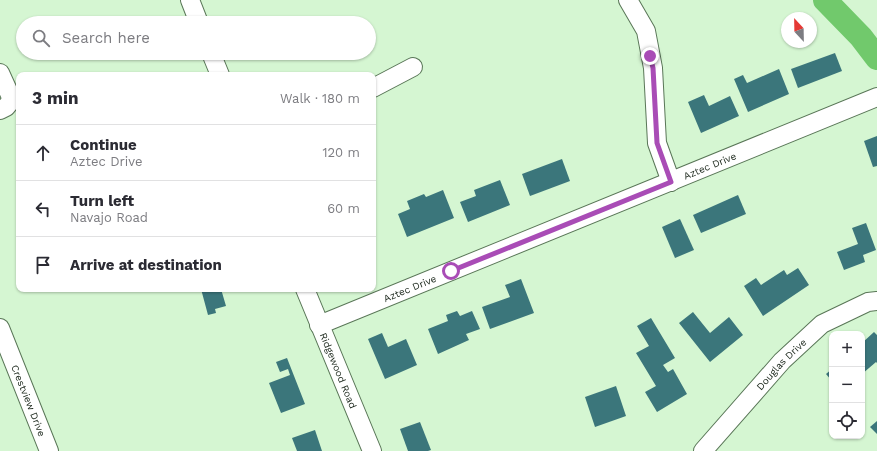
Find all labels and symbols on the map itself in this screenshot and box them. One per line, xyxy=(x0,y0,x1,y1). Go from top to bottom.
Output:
north arrow xyxy=(781,12,817,48)
route end xyxy=(641,47,659,65)
street label: Aztec Drive xyxy=(682,150,738,182)
route start xyxy=(442,262,460,280)
street label: Aztec Drive xyxy=(382,273,438,304)
street label: Ridgewood Road xyxy=(318,331,359,410)
street label: Douglas Drive xyxy=(754,336,809,392)
street label: Crestview Drive xyxy=(9,363,48,438)

